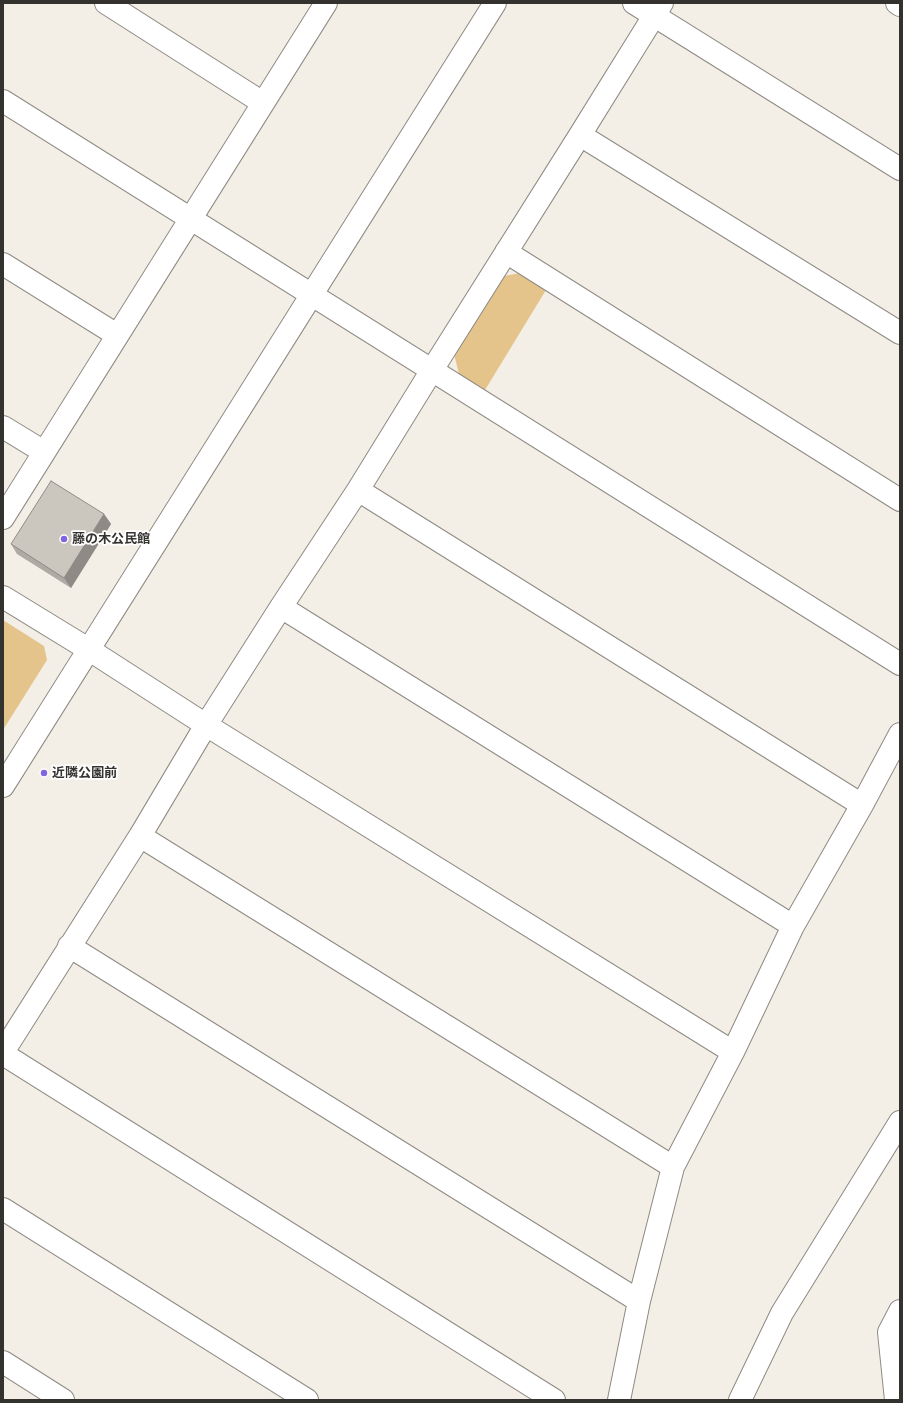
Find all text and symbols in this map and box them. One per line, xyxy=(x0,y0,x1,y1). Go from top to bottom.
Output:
place label: 藤の木公民館 xyxy=(72,531,150,547)
marker: 藤の木公民館 xyxy=(59,534,69,544)
place label: 近隣公園前 xyxy=(52,765,117,781)
marker: 近隣公園前 xyxy=(39,768,49,778)

